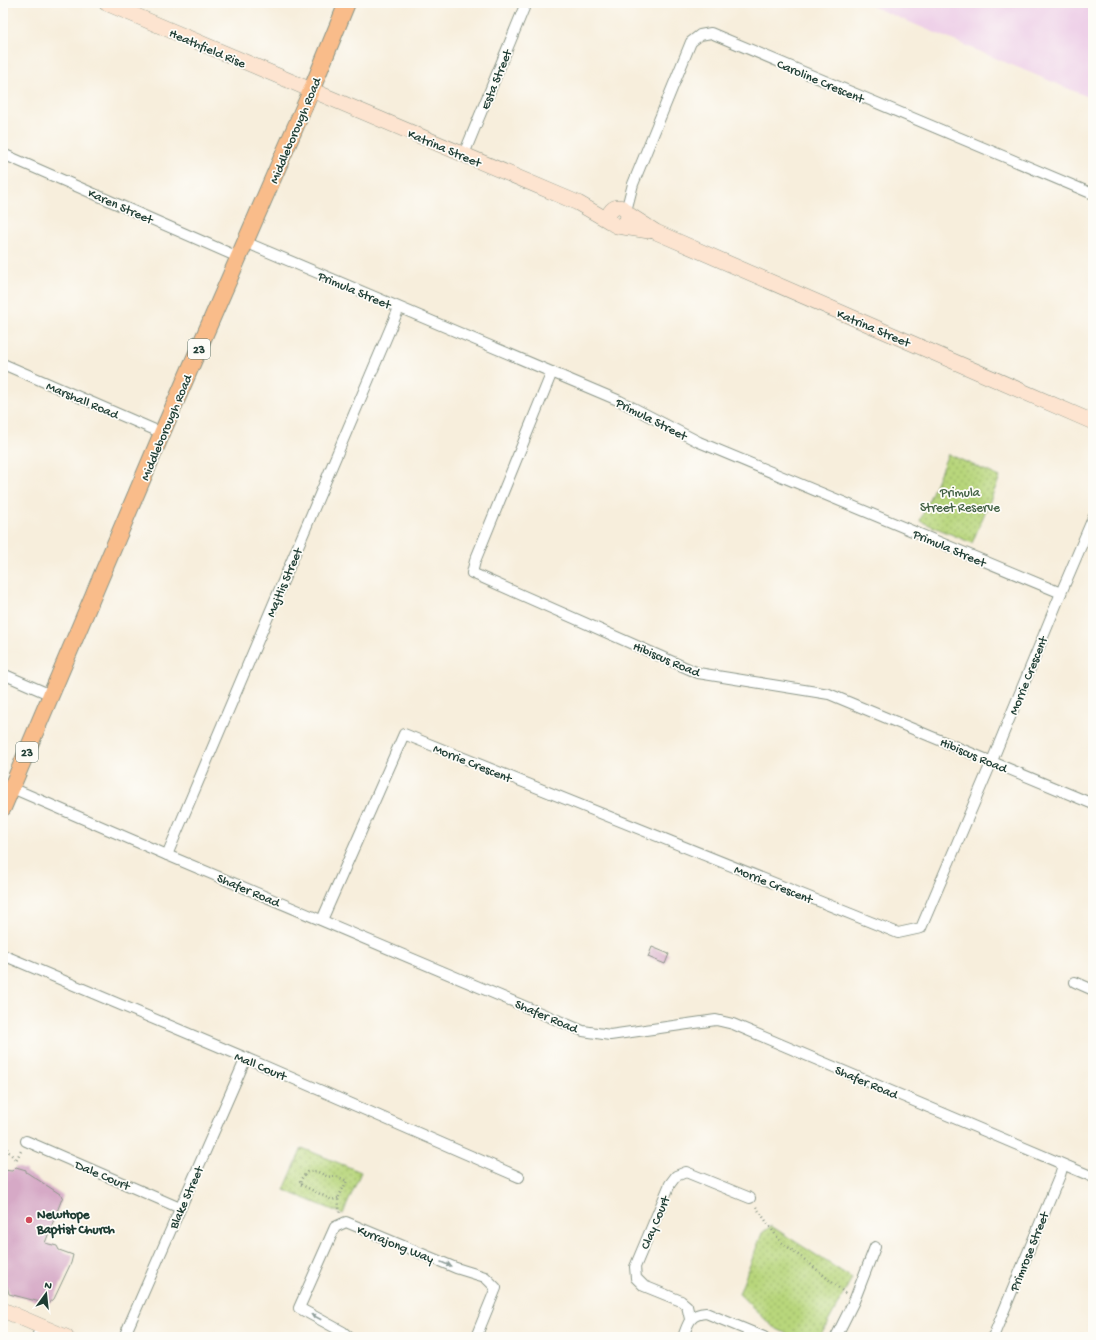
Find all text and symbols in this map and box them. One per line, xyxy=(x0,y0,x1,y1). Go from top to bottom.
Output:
street label: Heathfield Rise xyxy=(166,26,248,72)
street label: Esta Street xyxy=(479,46,517,112)
street label: Caroline Crescent xyxy=(774,57,867,108)
street label: Middleborough Road xyxy=(267,75,326,186)
street label: Katrina Street xyxy=(405,127,485,172)
street label: Karen Street xyxy=(85,186,156,229)
street label: Primula Street xyxy=(314,269,394,314)
street label: Katrina Street xyxy=(834,307,914,352)
road number: 23 xyxy=(188,339,210,359)
street label: Middleborough Road xyxy=(138,372,197,483)
street label: Marshall Road xyxy=(44,379,122,424)
street label: Primula Street xyxy=(612,395,690,445)
park label: Primula Street Reserve xyxy=(920,486,1000,516)
street label: Primula Street xyxy=(909,527,989,572)
street label: Majtlis Street xyxy=(264,545,307,620)
street label: Morrie Crescent xyxy=(1007,633,1053,717)
street label: Hibiscus Road xyxy=(630,639,703,682)
street label: Hibiscus Road xyxy=(937,735,1010,778)
road number: 23 xyxy=(16,742,38,762)
street label: Morrie Crescent xyxy=(431,742,515,788)
street label: Morrie Crescent xyxy=(732,863,816,909)
street label: Shafer Road xyxy=(214,871,283,912)
street label: Shafer Road xyxy=(512,997,581,1038)
street label: Mall Court xyxy=(232,1050,290,1086)
street label: Shafer Road xyxy=(832,1063,901,1104)
street label: Dale Court xyxy=(71,1158,133,1195)
street label: Blake Street xyxy=(166,1163,208,1233)
street label: Clay Court xyxy=(638,1193,675,1252)
place label: NewHope Baptist Church xyxy=(36,1208,115,1239)
street label: Primrose Street xyxy=(1007,1208,1054,1295)
marker: NewHope Baptist Church xyxy=(24,1215,34,1225)
street label: Kurrajong Way xyxy=(354,1223,436,1268)
one-way arrow xyxy=(441,1261,453,1267)
north arrow xyxy=(26,1274,66,1314)
text: N xyxy=(43,1280,53,1293)
one-way arrow xyxy=(310,1314,322,1321)

